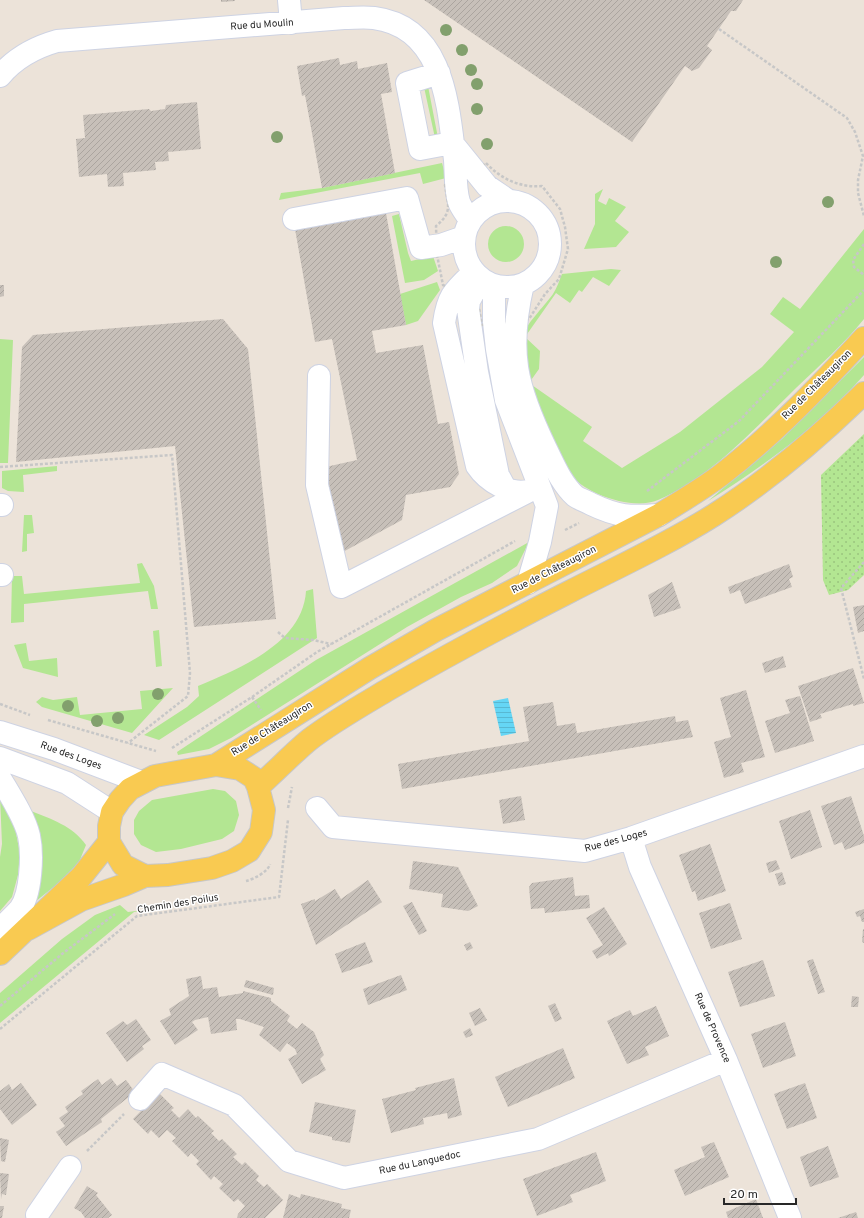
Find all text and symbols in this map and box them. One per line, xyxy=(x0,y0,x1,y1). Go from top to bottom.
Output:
street label: Rue du Moulin xyxy=(230,16,294,34)
street label: Rue de Châteaugiron xyxy=(779,347,855,423)
street label: Rue de Châteaugiron xyxy=(509,543,599,597)
street label: Rue de Châteaugiron xyxy=(229,699,315,759)
street label: Rue des Loges xyxy=(38,739,104,773)
street label: Rue des Loges xyxy=(583,826,649,856)
street label: Chemin des Poilus xyxy=(136,891,220,917)
street label: Rue de Provence xyxy=(691,991,733,1065)
street label: Rue du Languedoc xyxy=(378,1148,462,1178)
scale bar xyxy=(724,1180,796,1206)
text: 20 m xyxy=(730,1187,758,1203)

